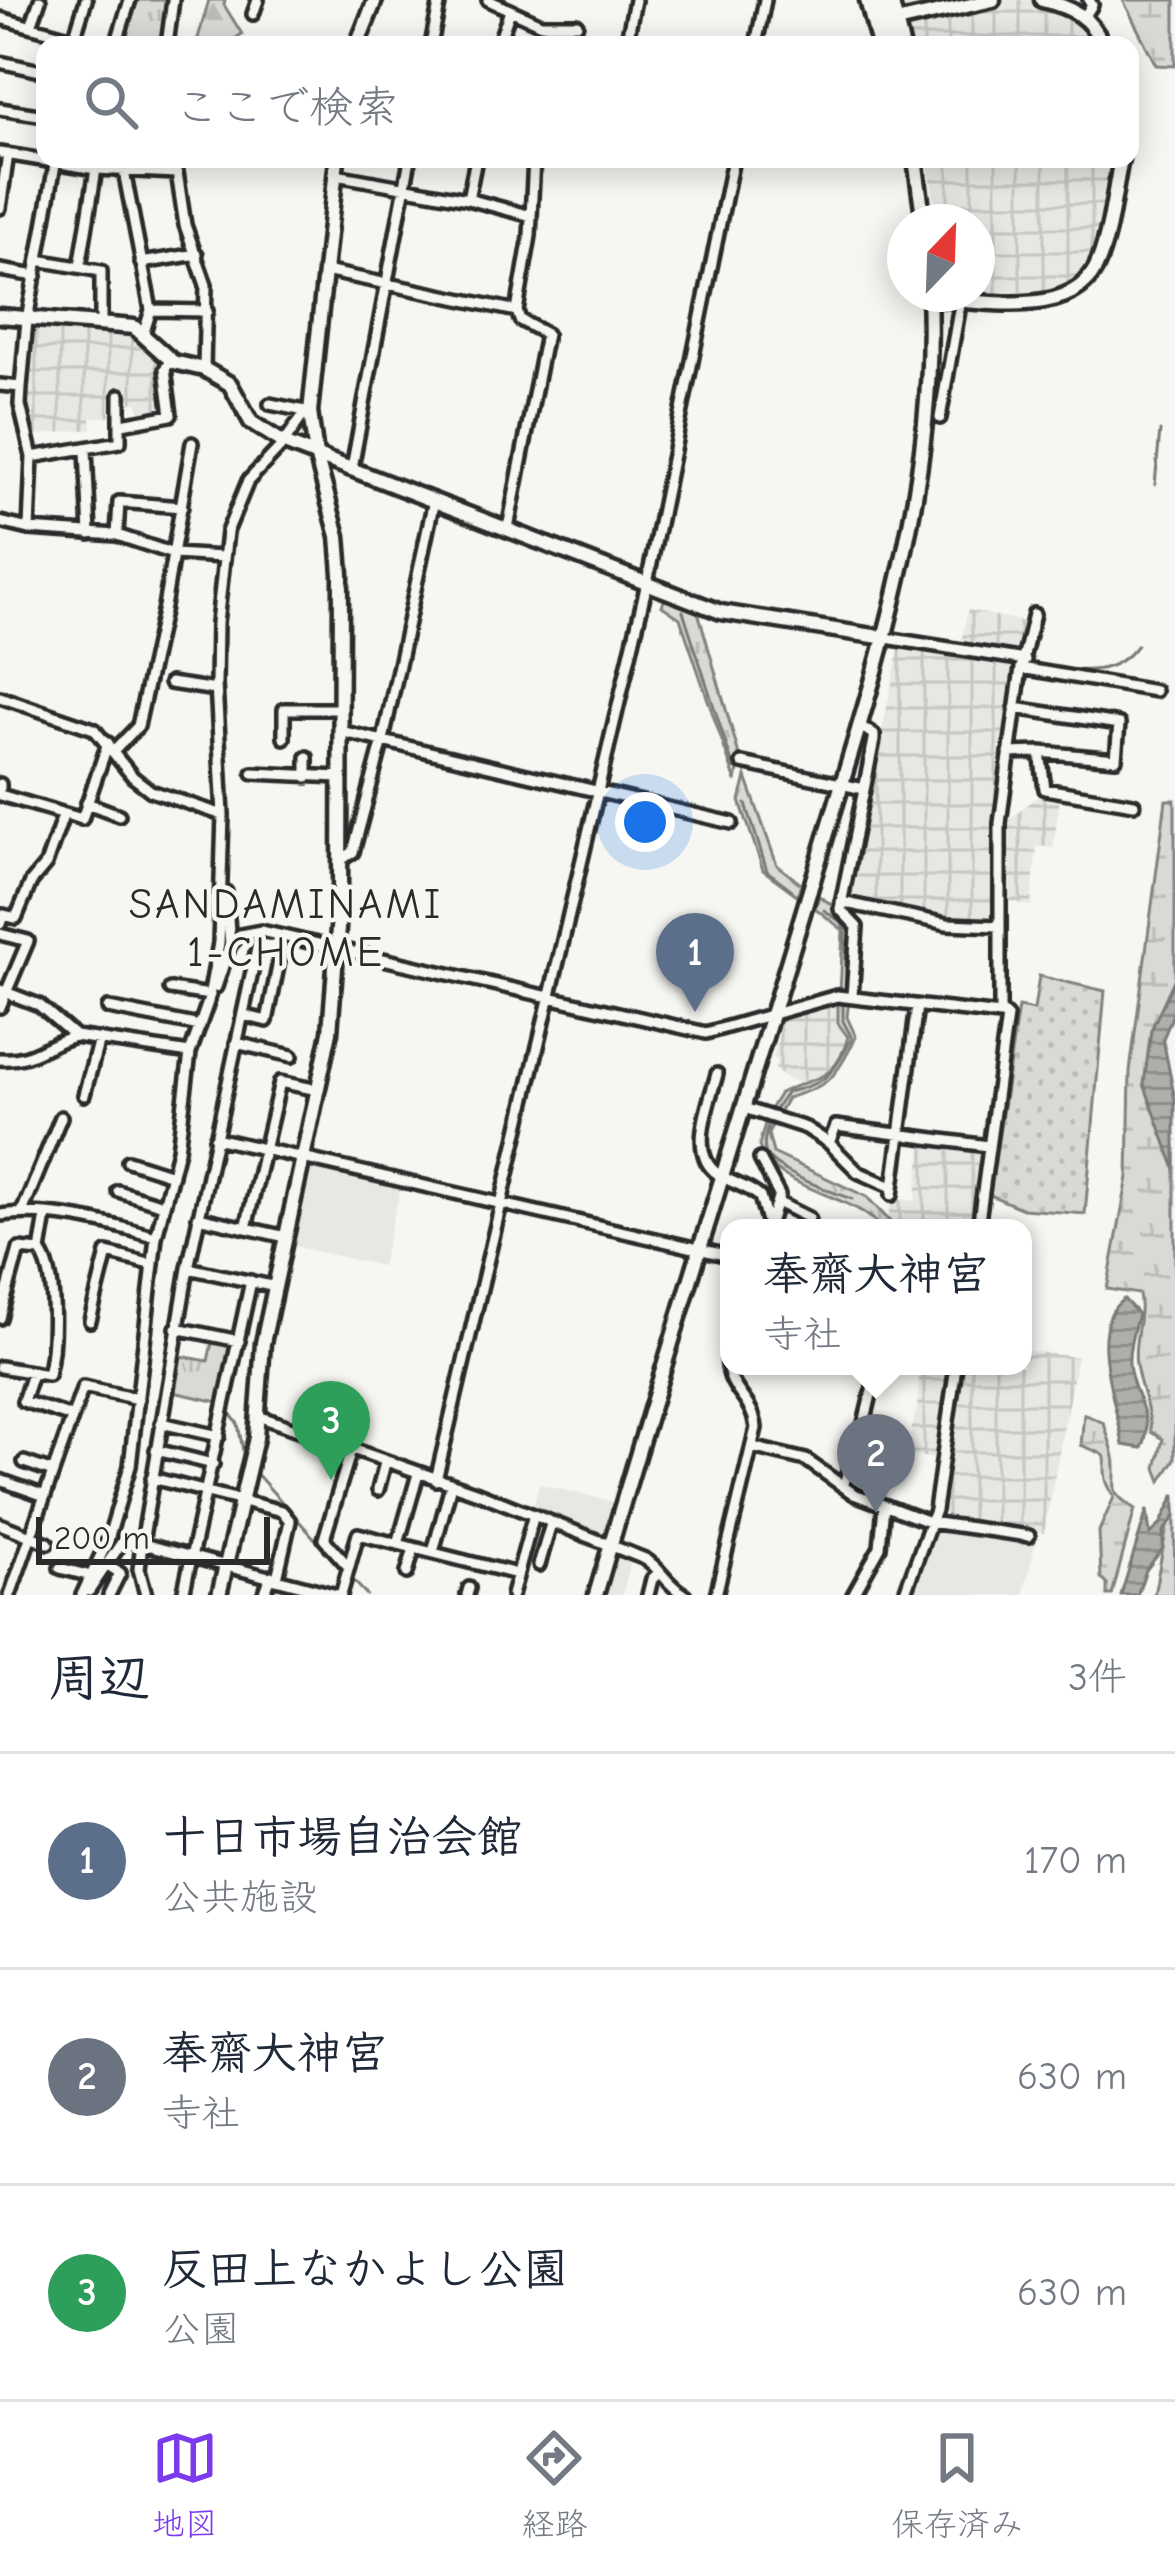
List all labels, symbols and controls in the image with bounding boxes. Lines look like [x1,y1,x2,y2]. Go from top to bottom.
search box [36,36,1139,168]
icon: search [78,69,144,135]
text: ここで検索 [174,81,399,133]
north arrow [887,204,995,312]
your location [615,792,675,852]
district label: SANDAMINAMI 1-CHOME [129,880,443,977]
pin: 1 [656,913,734,1012]
popup [720,1219,1032,1375]
text: 奉齋大神宮 [763,1248,989,1300]
text: 寺社 [763,1312,842,1357]
pin: 3 [292,1381,370,1480]
pin: 2 [837,1414,915,1513]
scale bar [36,1511,270,1564]
text: 200 m [54,1519,150,1557]
text: 周辺 [48,1649,150,1708]
text: 3件 [1068,1655,1127,1700]
text: 十日市場自治会館 [162,1811,522,1863]
text: 1 [79,1838,95,1883]
text: 170 m [1024,1838,1127,1883]
text: 公共施設 [162,1875,318,1920]
text: 奉齋大神宮 [162,2027,387,2079]
text: 2 [77,2054,97,2099]
text: 630 m [1017,2054,1127,2099]
text: 寺社 [162,2091,240,2136]
text: 反田上なかよし公園 [162,2243,568,2295]
text: 3 [77,2270,97,2315]
text: 630 m [1017,2270,1127,2315]
text: 公園 [162,2307,240,2352]
tab: 地図 [152,2425,218,2545]
tab: 経路 [521,2425,587,2545]
tab: 保存済み [891,2425,1023,2545]

